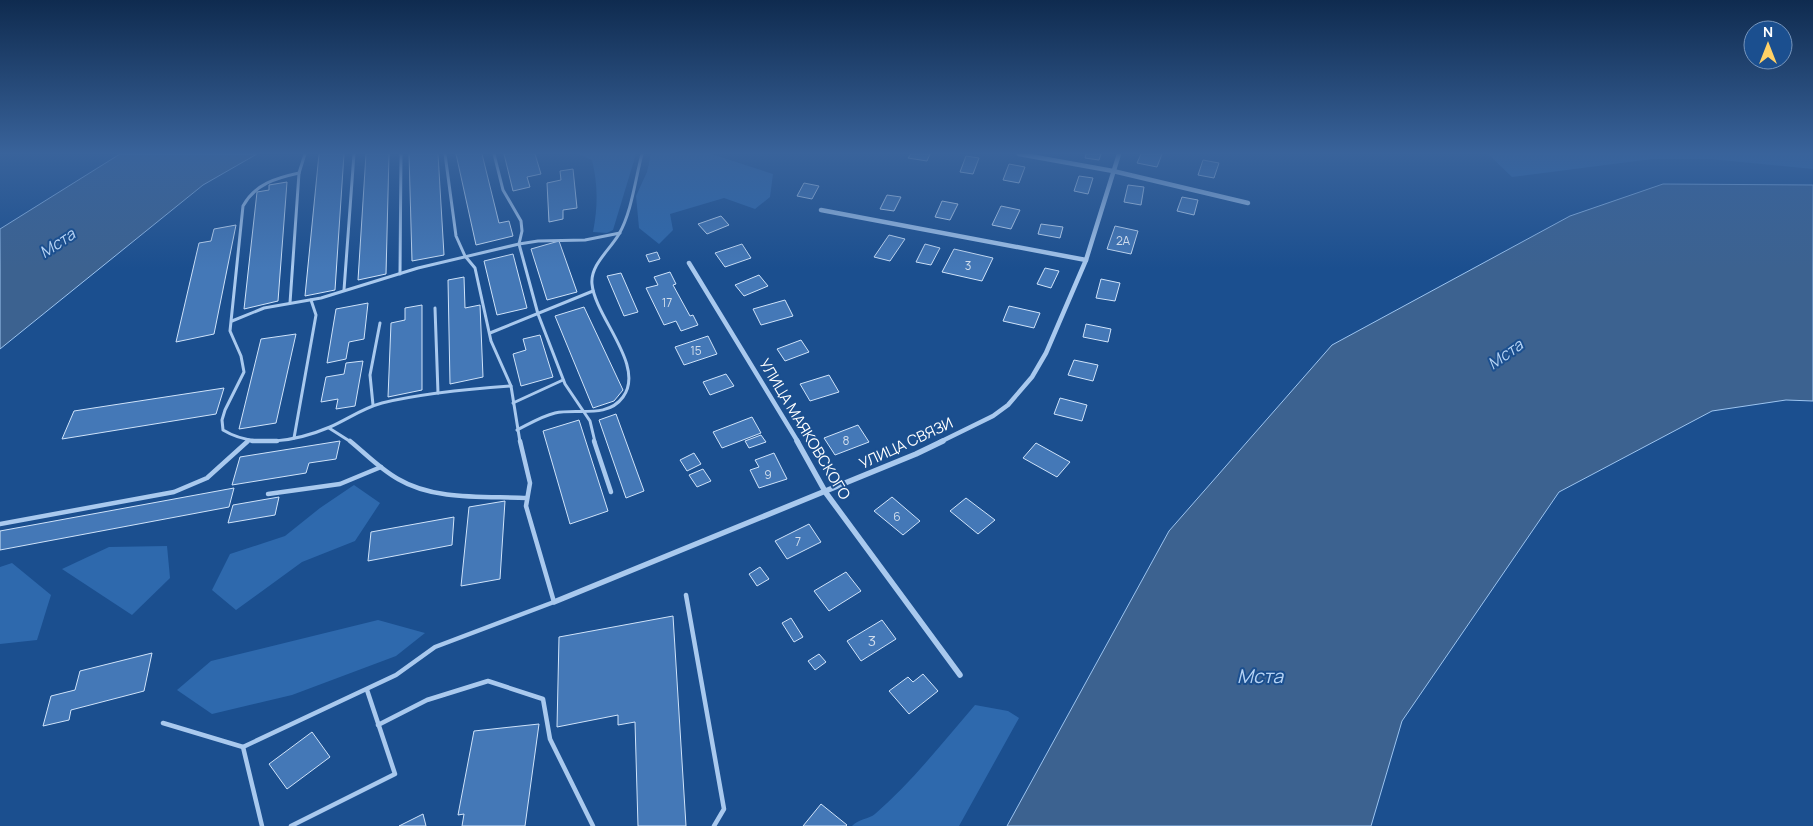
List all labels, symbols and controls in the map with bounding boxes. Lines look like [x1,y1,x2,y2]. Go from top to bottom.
north arrow [1743,20,1793,70]
text: N [1763,22,1773,41]
water label: Мста [35,222,80,263]
house number: 2А [1116,232,1130,249]
house number: 3 [965,257,971,274]
house number: 17 [662,294,672,311]
water label: Мста [1483,333,1528,374]
house number: 15 [690,342,702,359]
street label: УЛИЦА МАЯКОВСКОГО [755,355,856,504]
street label: УЛИЦА СВЯЗИ [856,412,956,474]
house number: 8 [843,432,850,449]
house number: 9 [764,466,772,483]
house number: 6 [893,508,901,525]
house number: 7 [795,533,801,550]
house number: 3 [868,630,876,651]
water label: Мста [1237,663,1284,689]

